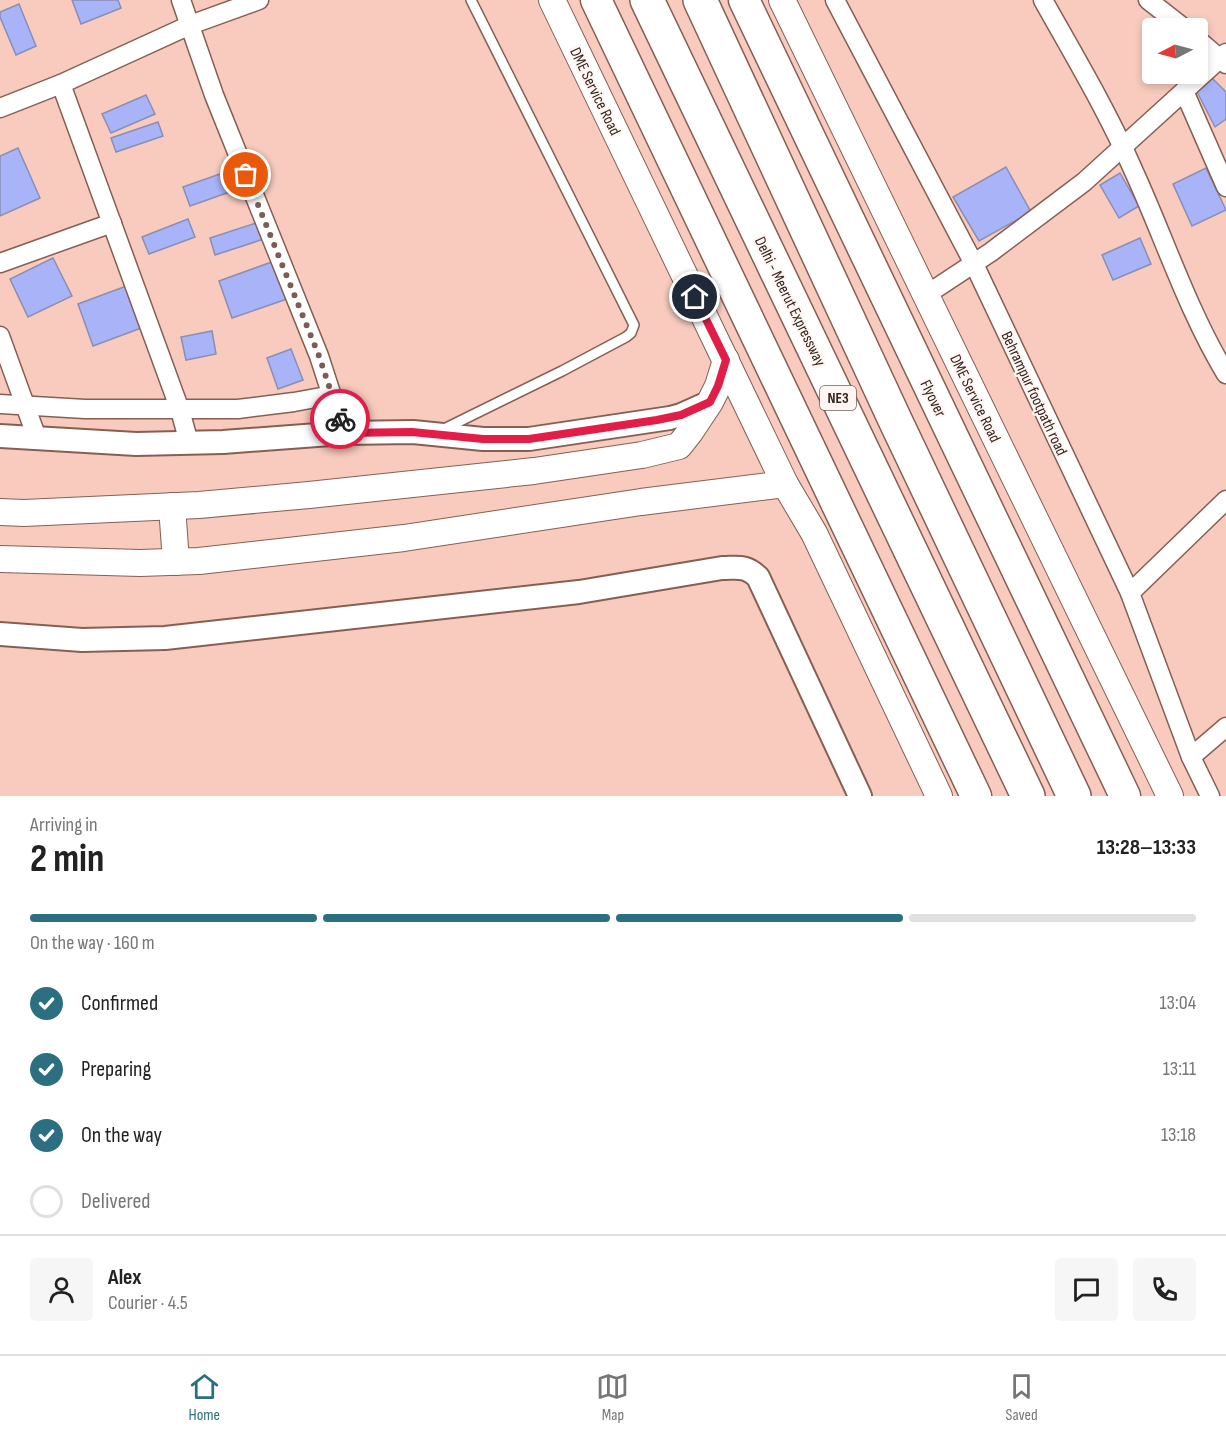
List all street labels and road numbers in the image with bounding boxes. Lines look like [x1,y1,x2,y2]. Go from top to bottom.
street label: DME Service Road [565,45,624,139]
street label: Delhi - Meerut Expressway [750,234,829,369]
street label: Behrampur footpath road [997,328,1071,459]
street label: DME Service Road [945,352,1004,446]
street label: Flyover [916,377,950,421]
road number: NE3 [820,386,856,410]

